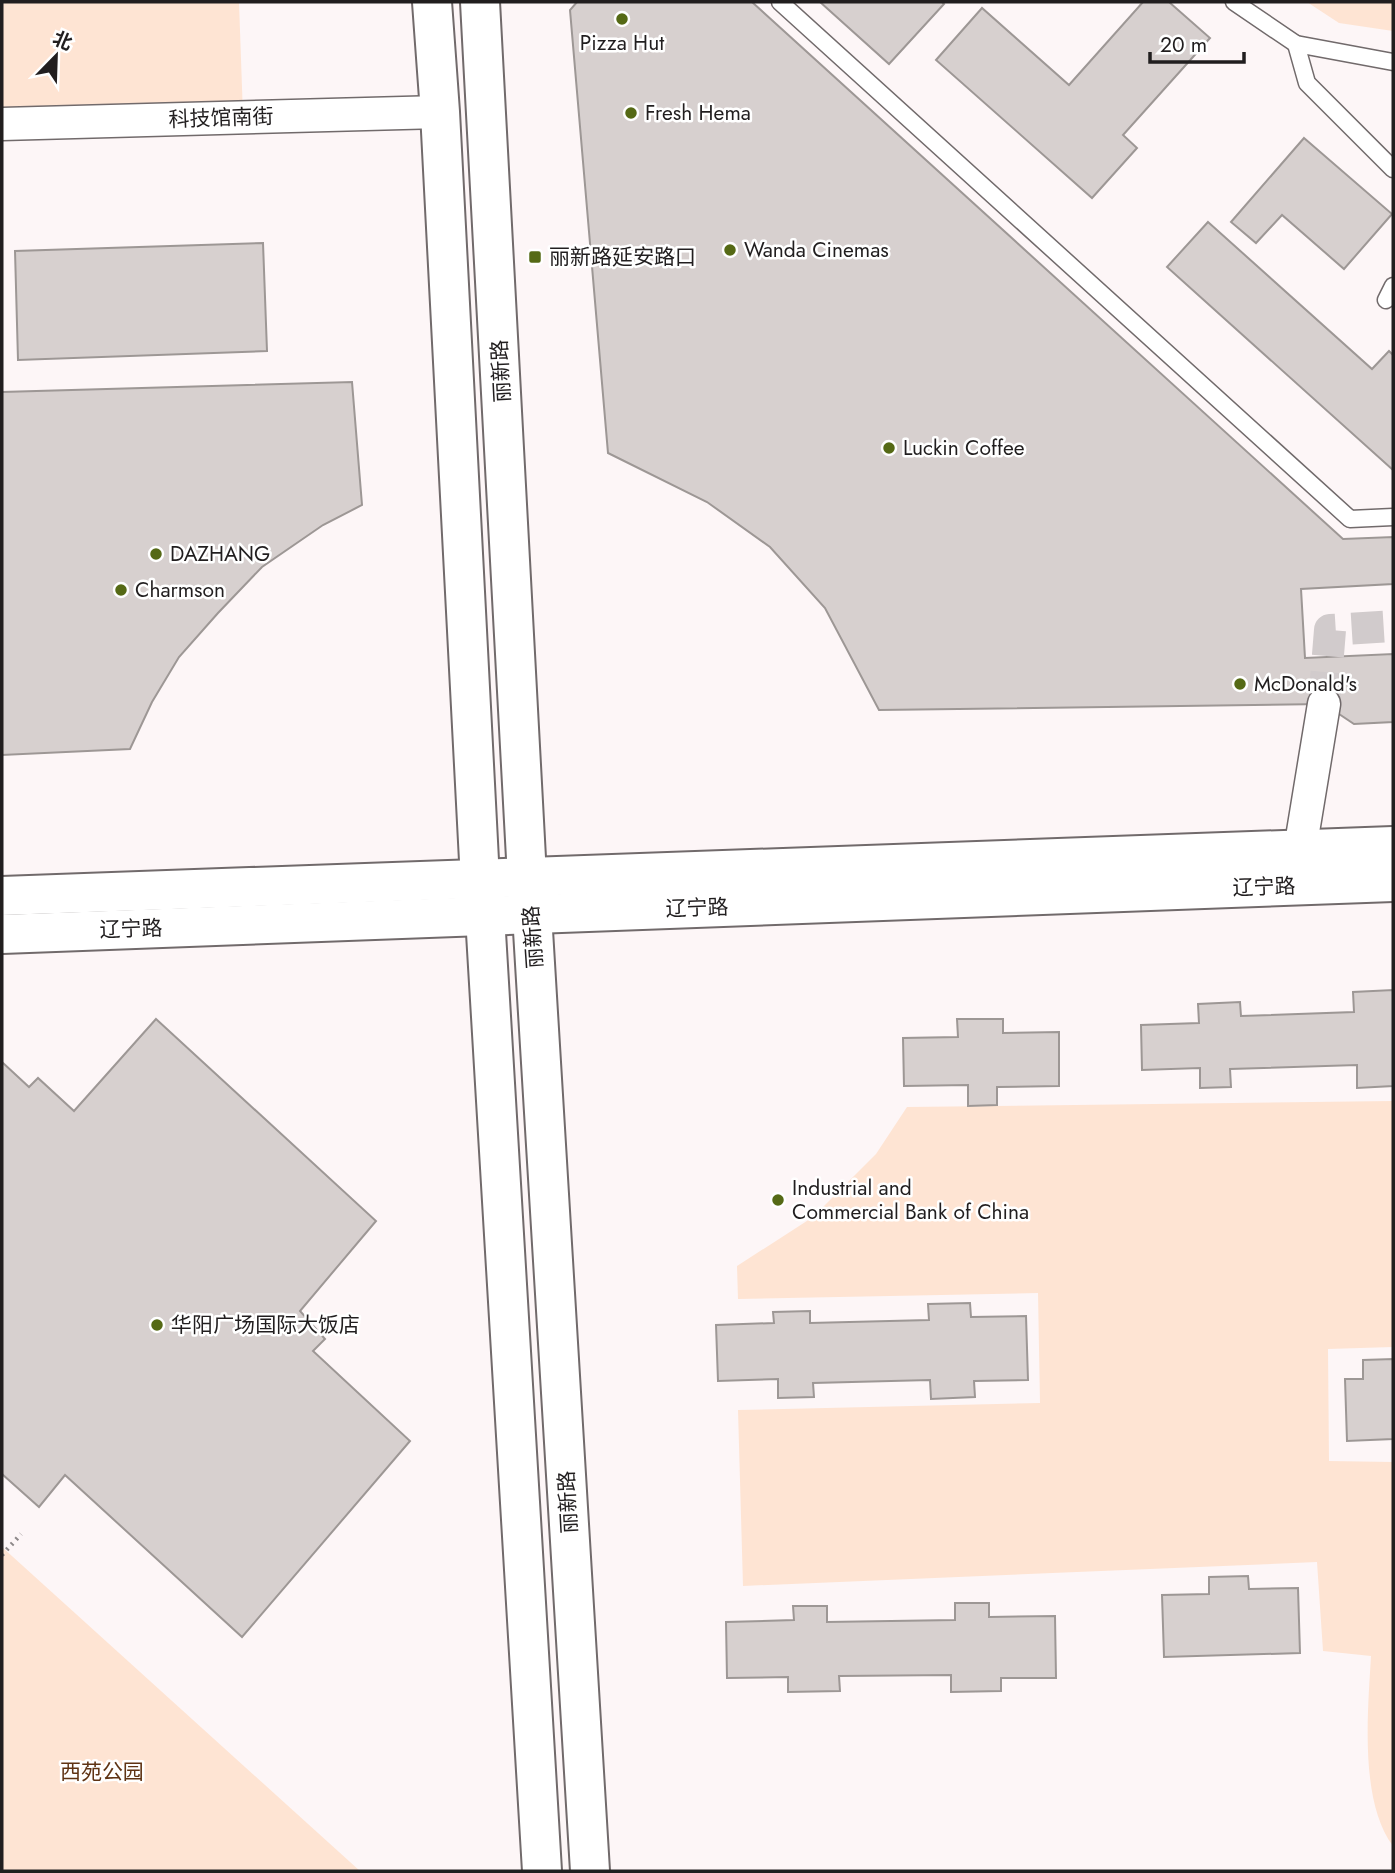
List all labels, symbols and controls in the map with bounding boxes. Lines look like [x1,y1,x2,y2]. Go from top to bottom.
marker: Pizza Hut [614,11,630,27]
north arrow [21,21,91,91]
scale bar [1150,21,1244,65]
text: 北 [48,25,76,57]
place label: Pizza Hut [580,28,664,58]
text: 20 m [1160,30,1207,60]
place label: Fresh Hema [645,98,751,128]
street label: 科技馆南街 [168,101,274,135]
marker: Fresh Hema [623,105,639,121]
place label: Wanda Cinemas [744,235,889,265]
place label: 丽新路延安路口 [549,242,696,272]
marker: Wanda Cinemas [722,242,738,258]
marker: 丽新路延安路口 [527,249,543,265]
street label: 丽新路 [484,339,518,403]
place label: Luckin Coffee [903,433,1025,463]
marker: Luckin Coffee [881,440,897,456]
place label: DAZHANG [170,539,270,569]
marker: DAZHANG [148,546,164,562]
place label: Charmson [135,575,225,605]
marker: Charmson [113,582,129,598]
place label: McDonald's [1254,669,1357,699]
marker: McDonald's [1232,676,1248,692]
street label: 辽宁路 [1232,871,1296,903]
street label: 辽宁路 [665,892,729,924]
street label: 丽新路 [516,905,550,969]
street label: 辽宁路 [99,913,163,945]
place label: Industrial and Commercial Bank of China [792,1173,1029,1227]
marker: Industrial and Commercial Bank of China [770,1192,786,1208]
place label: 华阳广场国际大饭店 [171,1310,360,1340]
marker: 华阳广场国际大饭店 [149,1317,165,1333]
street label: 丽新路 [551,1470,585,1534]
park label: 西苑公园 [60,1757,144,1787]

